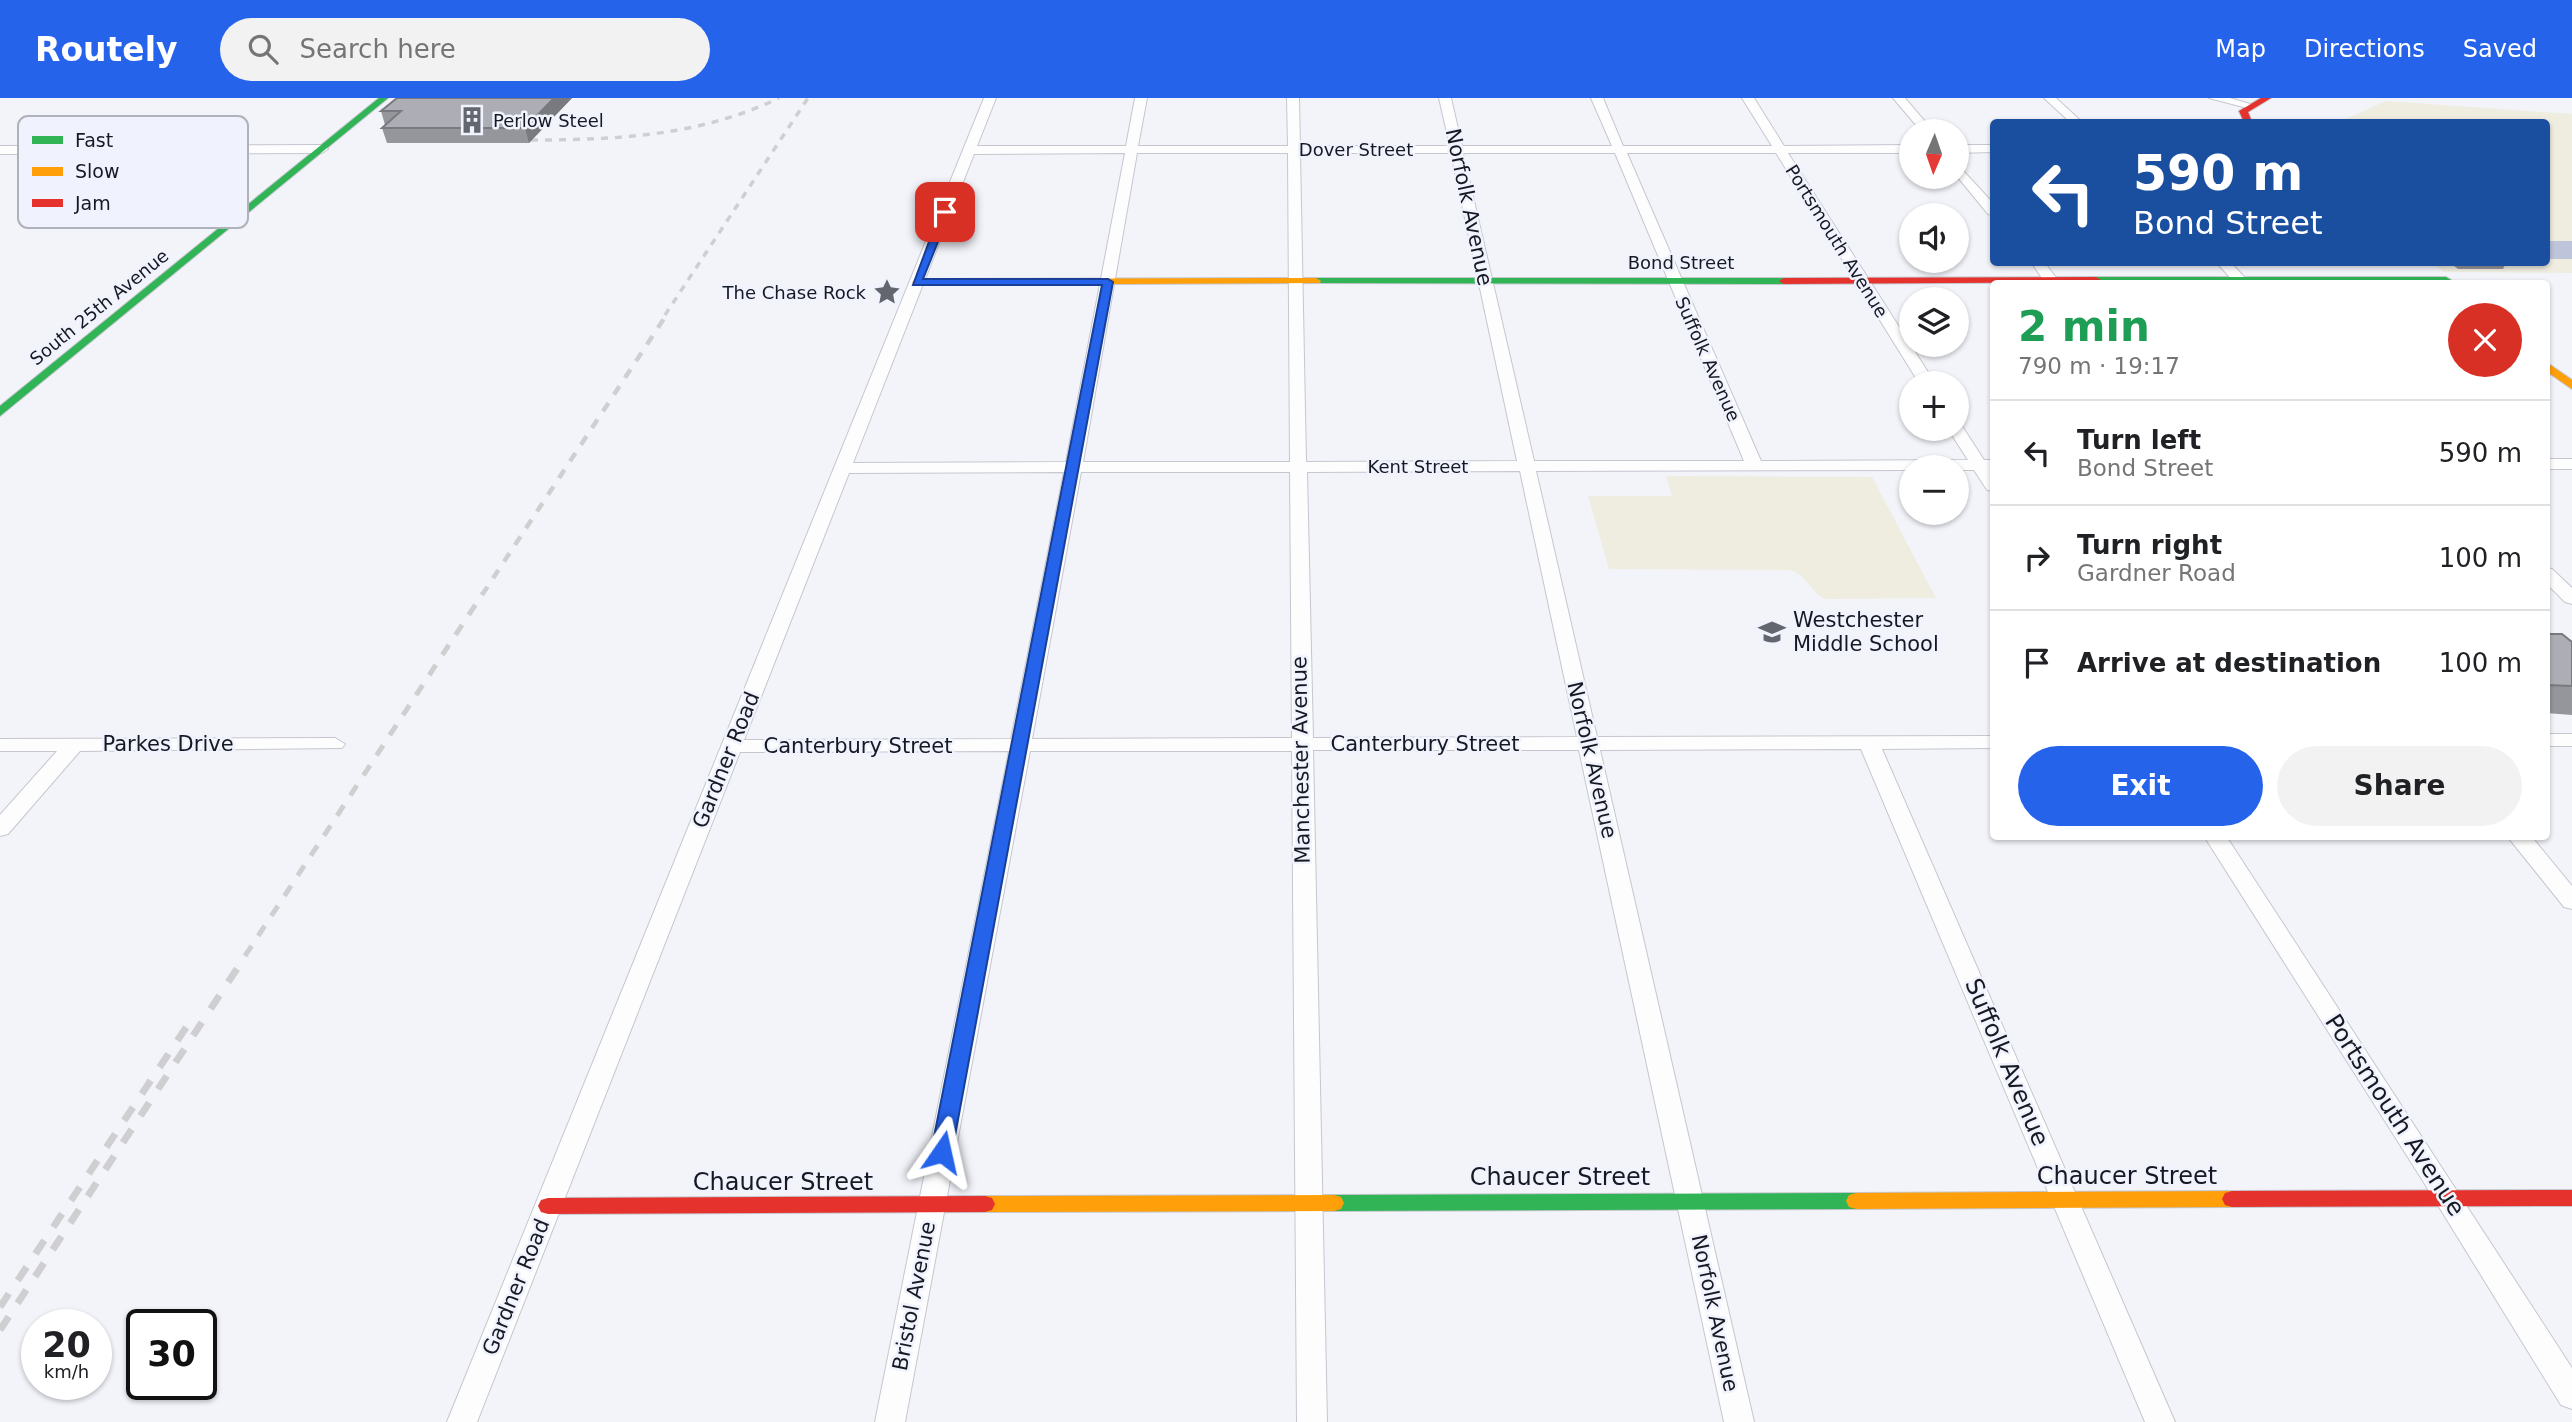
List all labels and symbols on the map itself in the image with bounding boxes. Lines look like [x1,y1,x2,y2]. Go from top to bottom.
building icon: Perlow Steel [457,105,487,135]
place label: Perlow Steel [493,110,604,131]
legend [18,116,248,228]
north arrow [1899,119,1969,189]
street label: Norfolk Avenue [1441,126,1497,288]
text: Fast [75,129,113,151]
street label: Dover Street [1299,139,1413,160]
text: Slow [75,160,120,182]
street label: Portsmouth Avenue [1781,161,1893,321]
pin [915,182,975,242]
text: Jam [74,192,111,214]
street label: South 25th Avenue [26,245,172,369]
street label: Bond Street [1628,252,1734,273]
place icon: The Chase Rock [872,277,902,307]
place label: The Chase Rock [722,282,867,303]
street label: Suffolk Avenue [1671,293,1745,425]
street label: Kent Street [1368,456,1468,477]
place label: Westchester Middle School [1793,608,1939,656]
school or university icon: Westchester Middle School [1757,617,1787,647]
street label: Manchester Avenue [1287,656,1315,864]
street label: Norfolk Avenue [1562,679,1622,841]
street label: Gardner Road [688,688,764,832]
street label: Parkes Drive [102,732,234,756]
street label: Canterbury Street [1331,732,1519,756]
street label: Canterbury Street [764,734,952,758]
street label: Suffolk Avenue [1959,974,2055,1150]
street label: Portsmouth Avenue [2319,1009,2471,1221]
position arrow [905,1115,979,1189]
street label: Chaucer Street [2037,1162,2217,1190]
street label: Chaucer Street [1470,1163,1650,1191]
street label: Chaucer Street [693,1168,873,1196]
street label: Gardner Road [478,1215,554,1359]
street label: Bristol Avenue [888,1219,940,1373]
street label: Norfolk Avenue [1687,1232,1743,1394]
speed limit sign: 30 [126,1309,217,1400]

